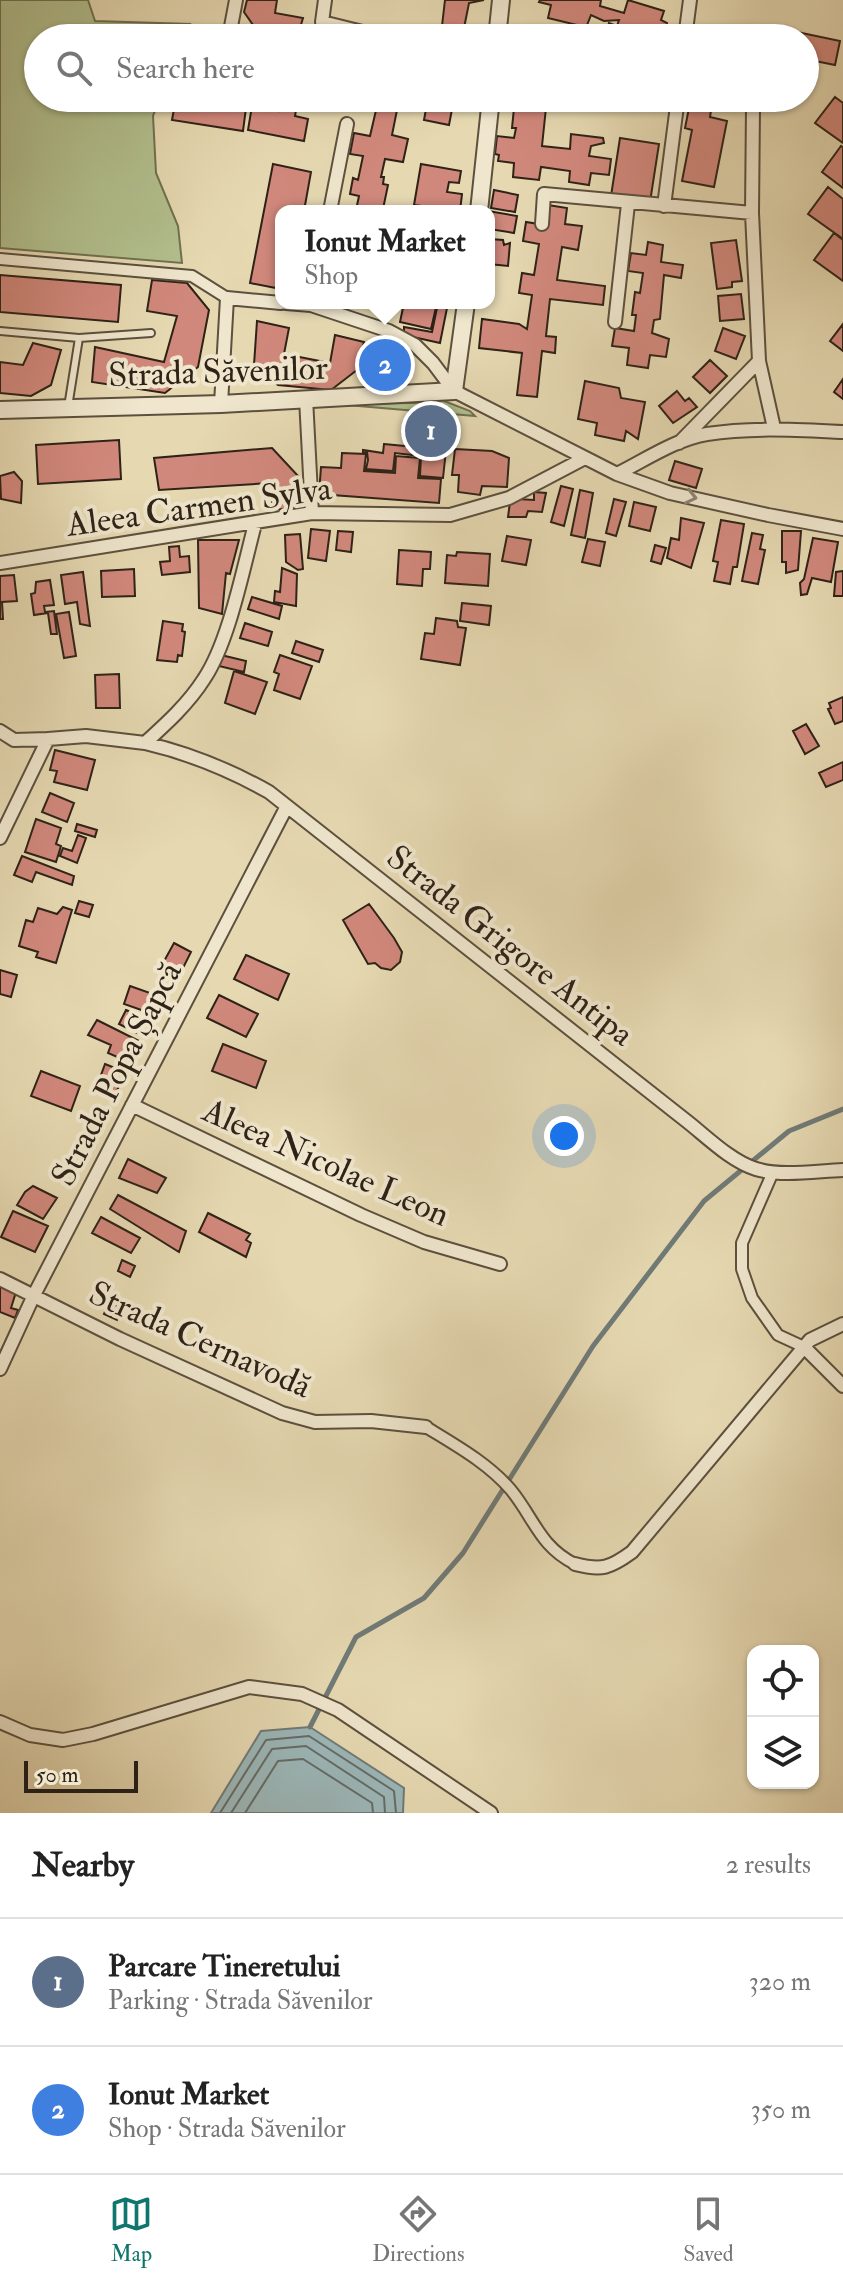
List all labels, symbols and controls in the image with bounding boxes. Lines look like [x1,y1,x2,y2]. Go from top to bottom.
search box [24,24,819,112]
icon: search [52,46,96,90]
text: Search here [116,50,255,87]
popup [275,205,495,309]
text: Ionut Market [304,223,466,260]
text: Shop [304,260,358,292]
pin: 2 [359,335,411,395]
street label: Strada Săvenilor [108,347,329,397]
pin: 1 [405,401,457,461]
street label: Aleea Carmen Sylva [63,467,335,547]
one-way arrow [684,488,697,505]
street label: Strada Grigore Antipa [378,836,643,1056]
street label: Strada Popa Șapcă [42,954,192,1193]
street label: Aleea Nicolae Leon [195,1089,456,1237]
your location [544,1116,584,1156]
street label: Strada Cernavodă [82,1272,319,1409]
map controls [747,1645,819,1789]
button: locate [747,1645,819,1717]
button: layers [747,1717,819,1789]
scale bar [24,1757,138,1793]
text: 50 m [36,1761,78,1789]
text: Nearby [32,1844,134,1887]
text: 2 results [726,1849,811,1881]
text: Parcare Tineretului [108,1948,340,1985]
text: 1 [53,1966,63,1998]
text: 320 m [749,1966,811,1998]
text: Parking · Strada Săvenilor [108,1985,372,2017]
text: Ionut Market [108,2076,269,2113]
text: 2 [51,2094,65,2126]
text: 350 m [751,2094,811,2126]
text: Shop · Strada Săvenilor [108,2113,346,2145]
tab: Map [109,2192,153,2268]
tab: Directions [372,2192,465,2268]
tab: Saved [683,2192,734,2268]

